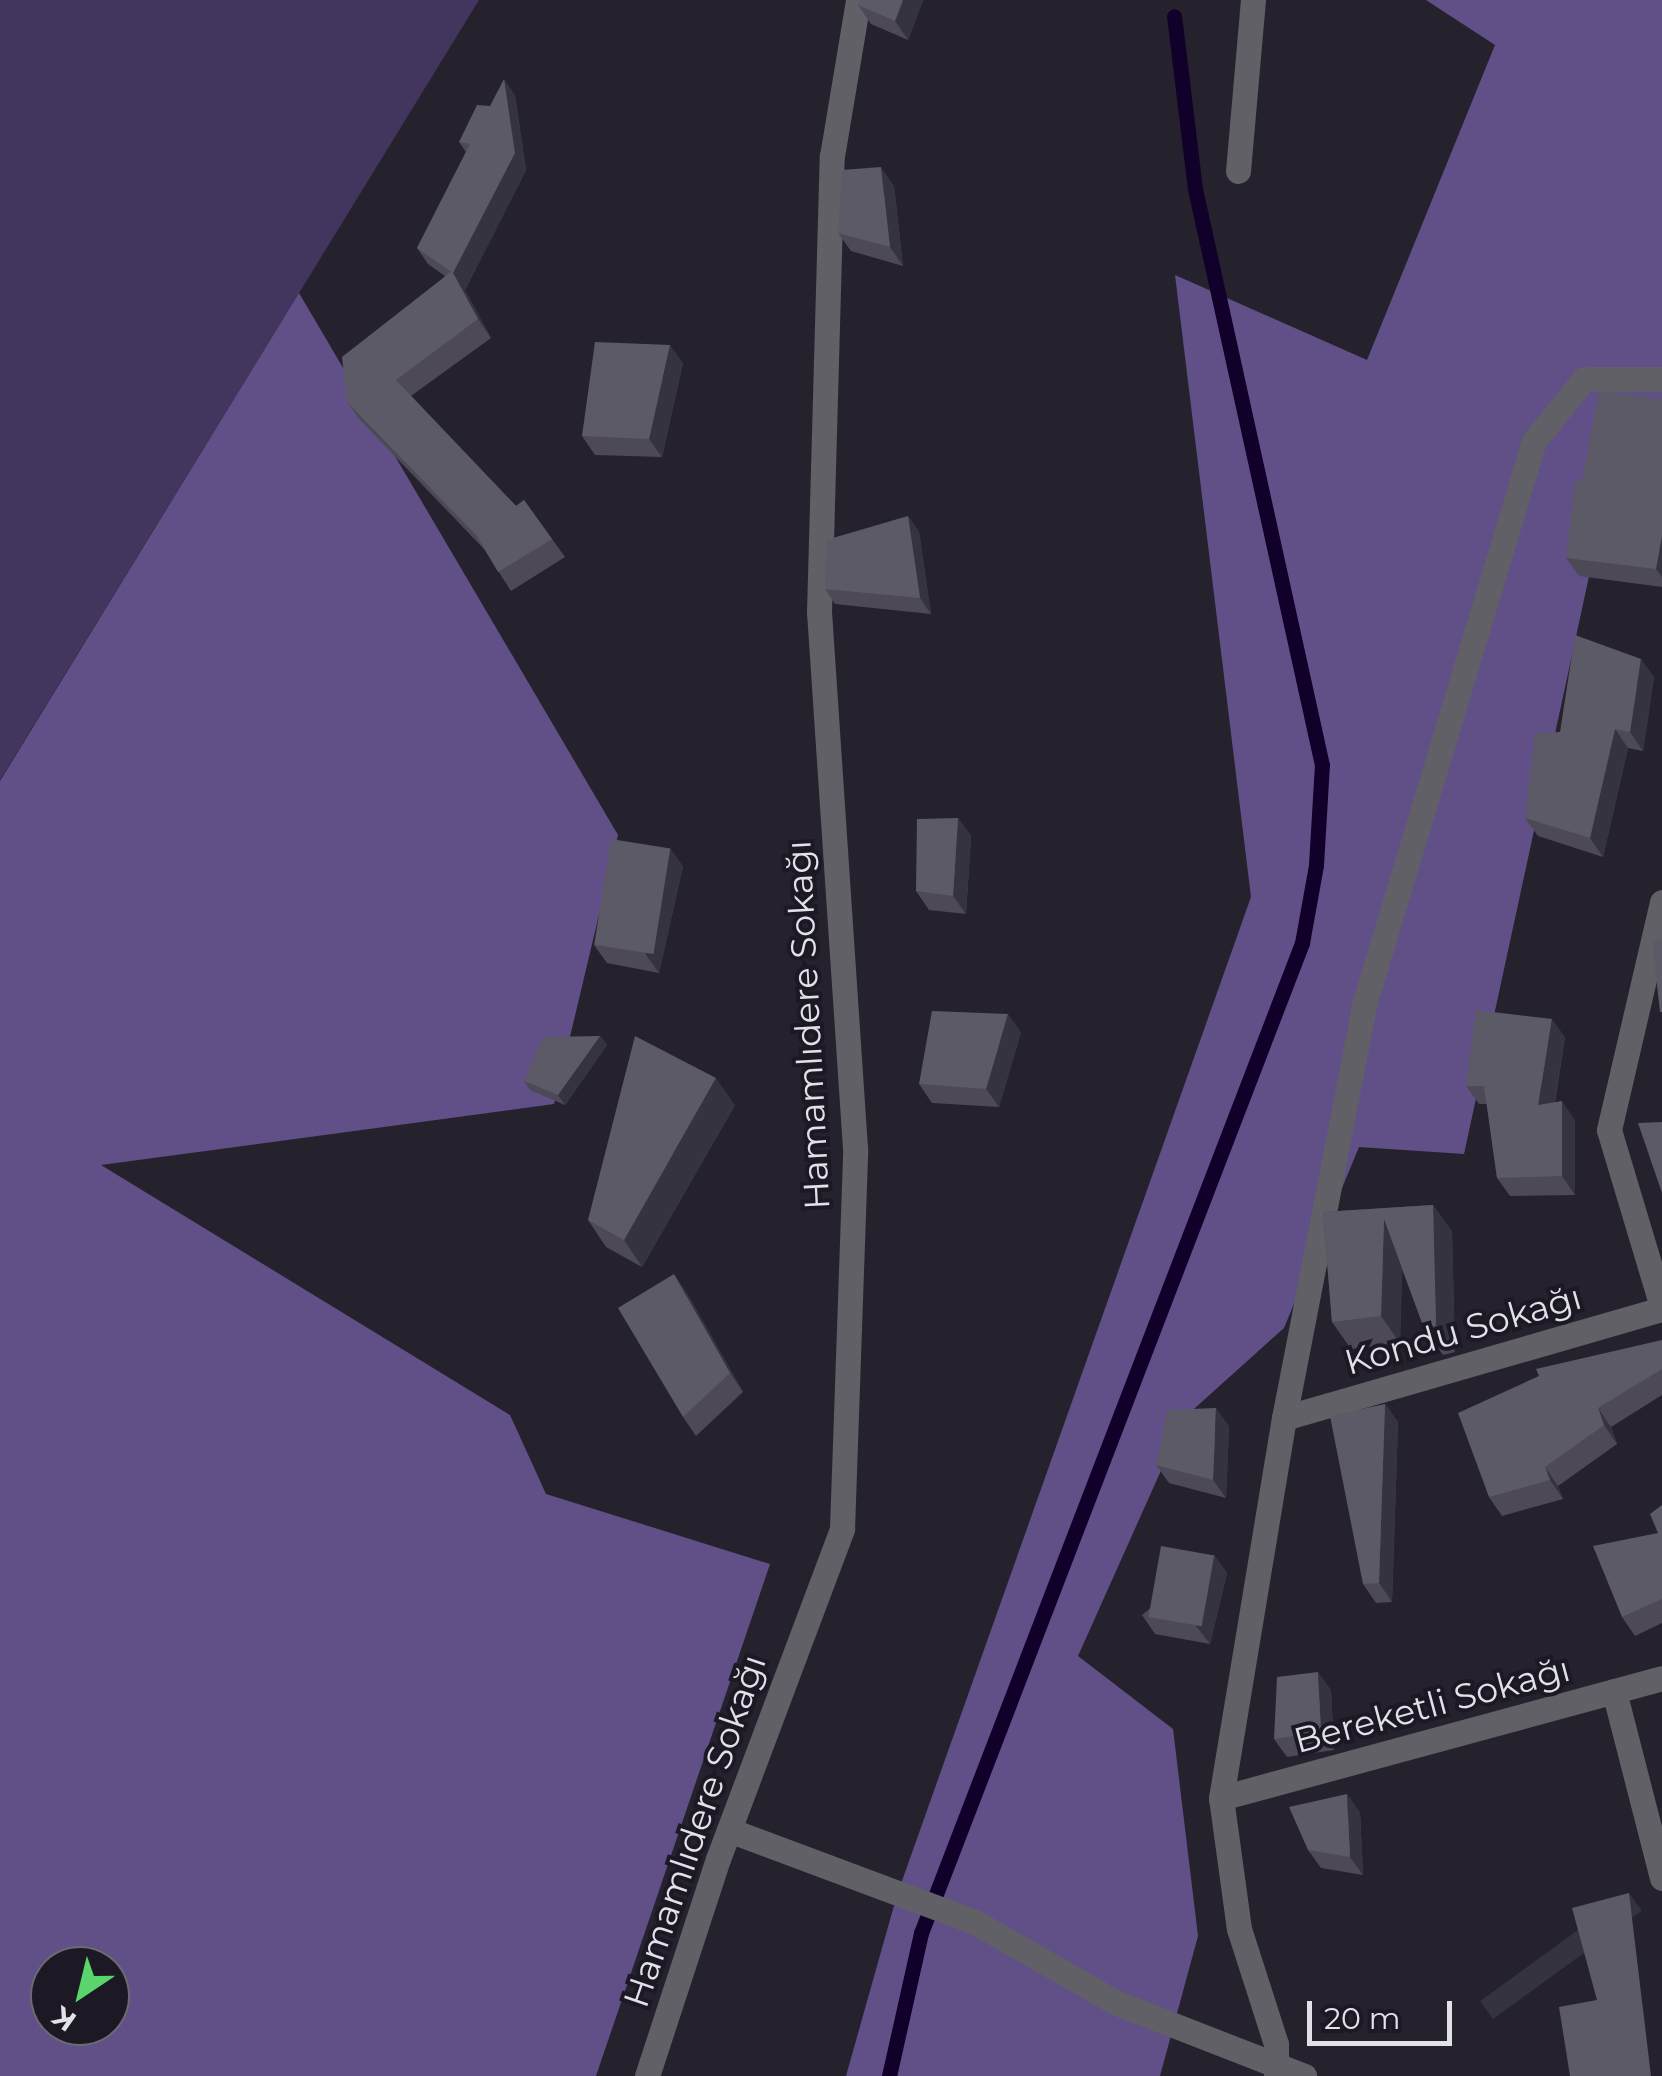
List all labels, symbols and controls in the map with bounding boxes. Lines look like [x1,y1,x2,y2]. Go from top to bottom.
street label: Hamamlıdere Sokağı [777,839,839,1211]
street label: Kondu Sokağı [1340,1276,1586,1384]
street label: Bereketli Sokağı [1289,1648,1575,1762]
street label: Hamamlıdere Sokağı [615,1649,775,2013]
north arrow [30,1946,130,2046]
scale bar [1312,1981,1457,2043]
text: K [46,1999,82,2039]
text: 20 m [1324,2000,1401,2037]

